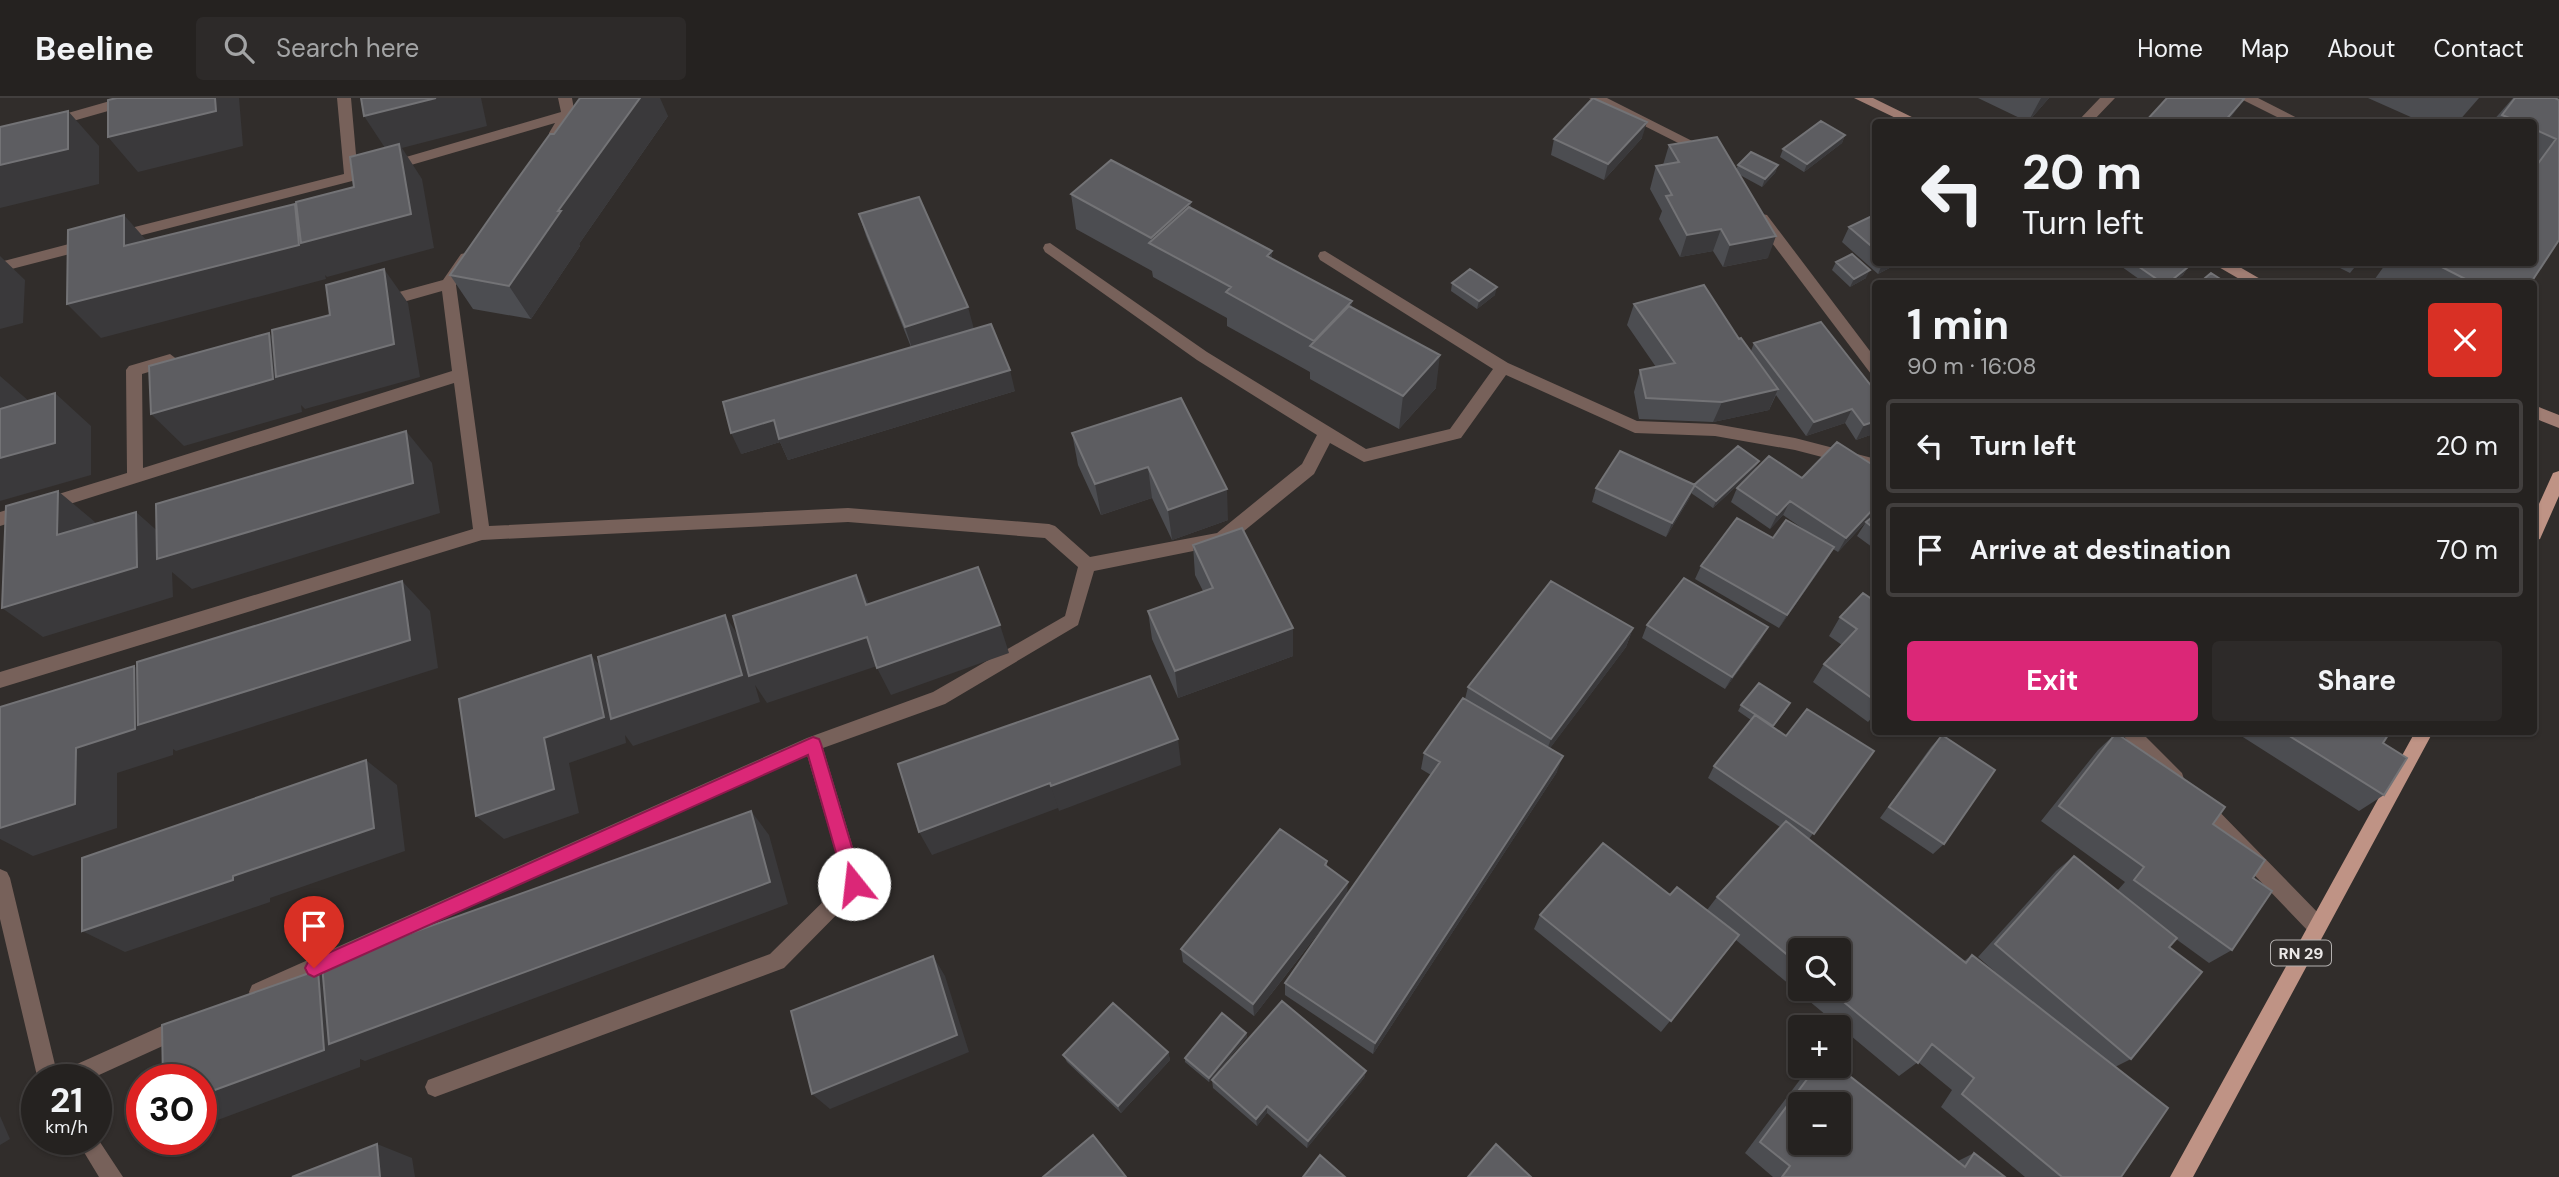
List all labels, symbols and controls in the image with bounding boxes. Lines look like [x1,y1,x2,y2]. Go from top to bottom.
search box [196,17,686,80]
text: Beeline [35,27,154,70]
icon: search [220,29,258,67]
text: Search here [276,31,419,65]
text: Home [2137,33,2203,64]
text: Map [2241,33,2289,64]
text: About [2327,33,2396,64]
text: Contact [2434,33,2524,64]
text: 20 m [2022,140,2142,204]
icon: left [1907,147,1998,238]
text: Turn left [2022,202,2144,244]
text: 1 min [1907,297,2009,352]
button: close [2428,303,2502,377]
text: 90 m · 16:08 [1907,351,2037,381]
icon: left [1911,427,1949,465]
text: Turn left [1970,429,2077,463]
text: 20 m [2435,429,2498,463]
icon: arrive [1911,531,1949,569]
text: Arrive at destination [1970,533,2231,567]
text: 70 m [2437,533,2498,567]
button: Exit [1907,641,2198,721]
button: Share [2212,641,2502,721]
position arrow [817,847,891,921]
pin [284,896,344,968]
icon: arrive [295,907,333,945]
map controls [1788,938,1851,1155]
button: search [1788,938,1851,1001]
road number: RN 29 [2271,940,2331,966]
button: + [1788,1015,1851,1078]
speed limit sign: 30 [126,1064,217,1155]
text: 21 [50,1077,83,1123]
button: − [1788,1092,1851,1155]
text: km/h [45,1115,88,1139]

